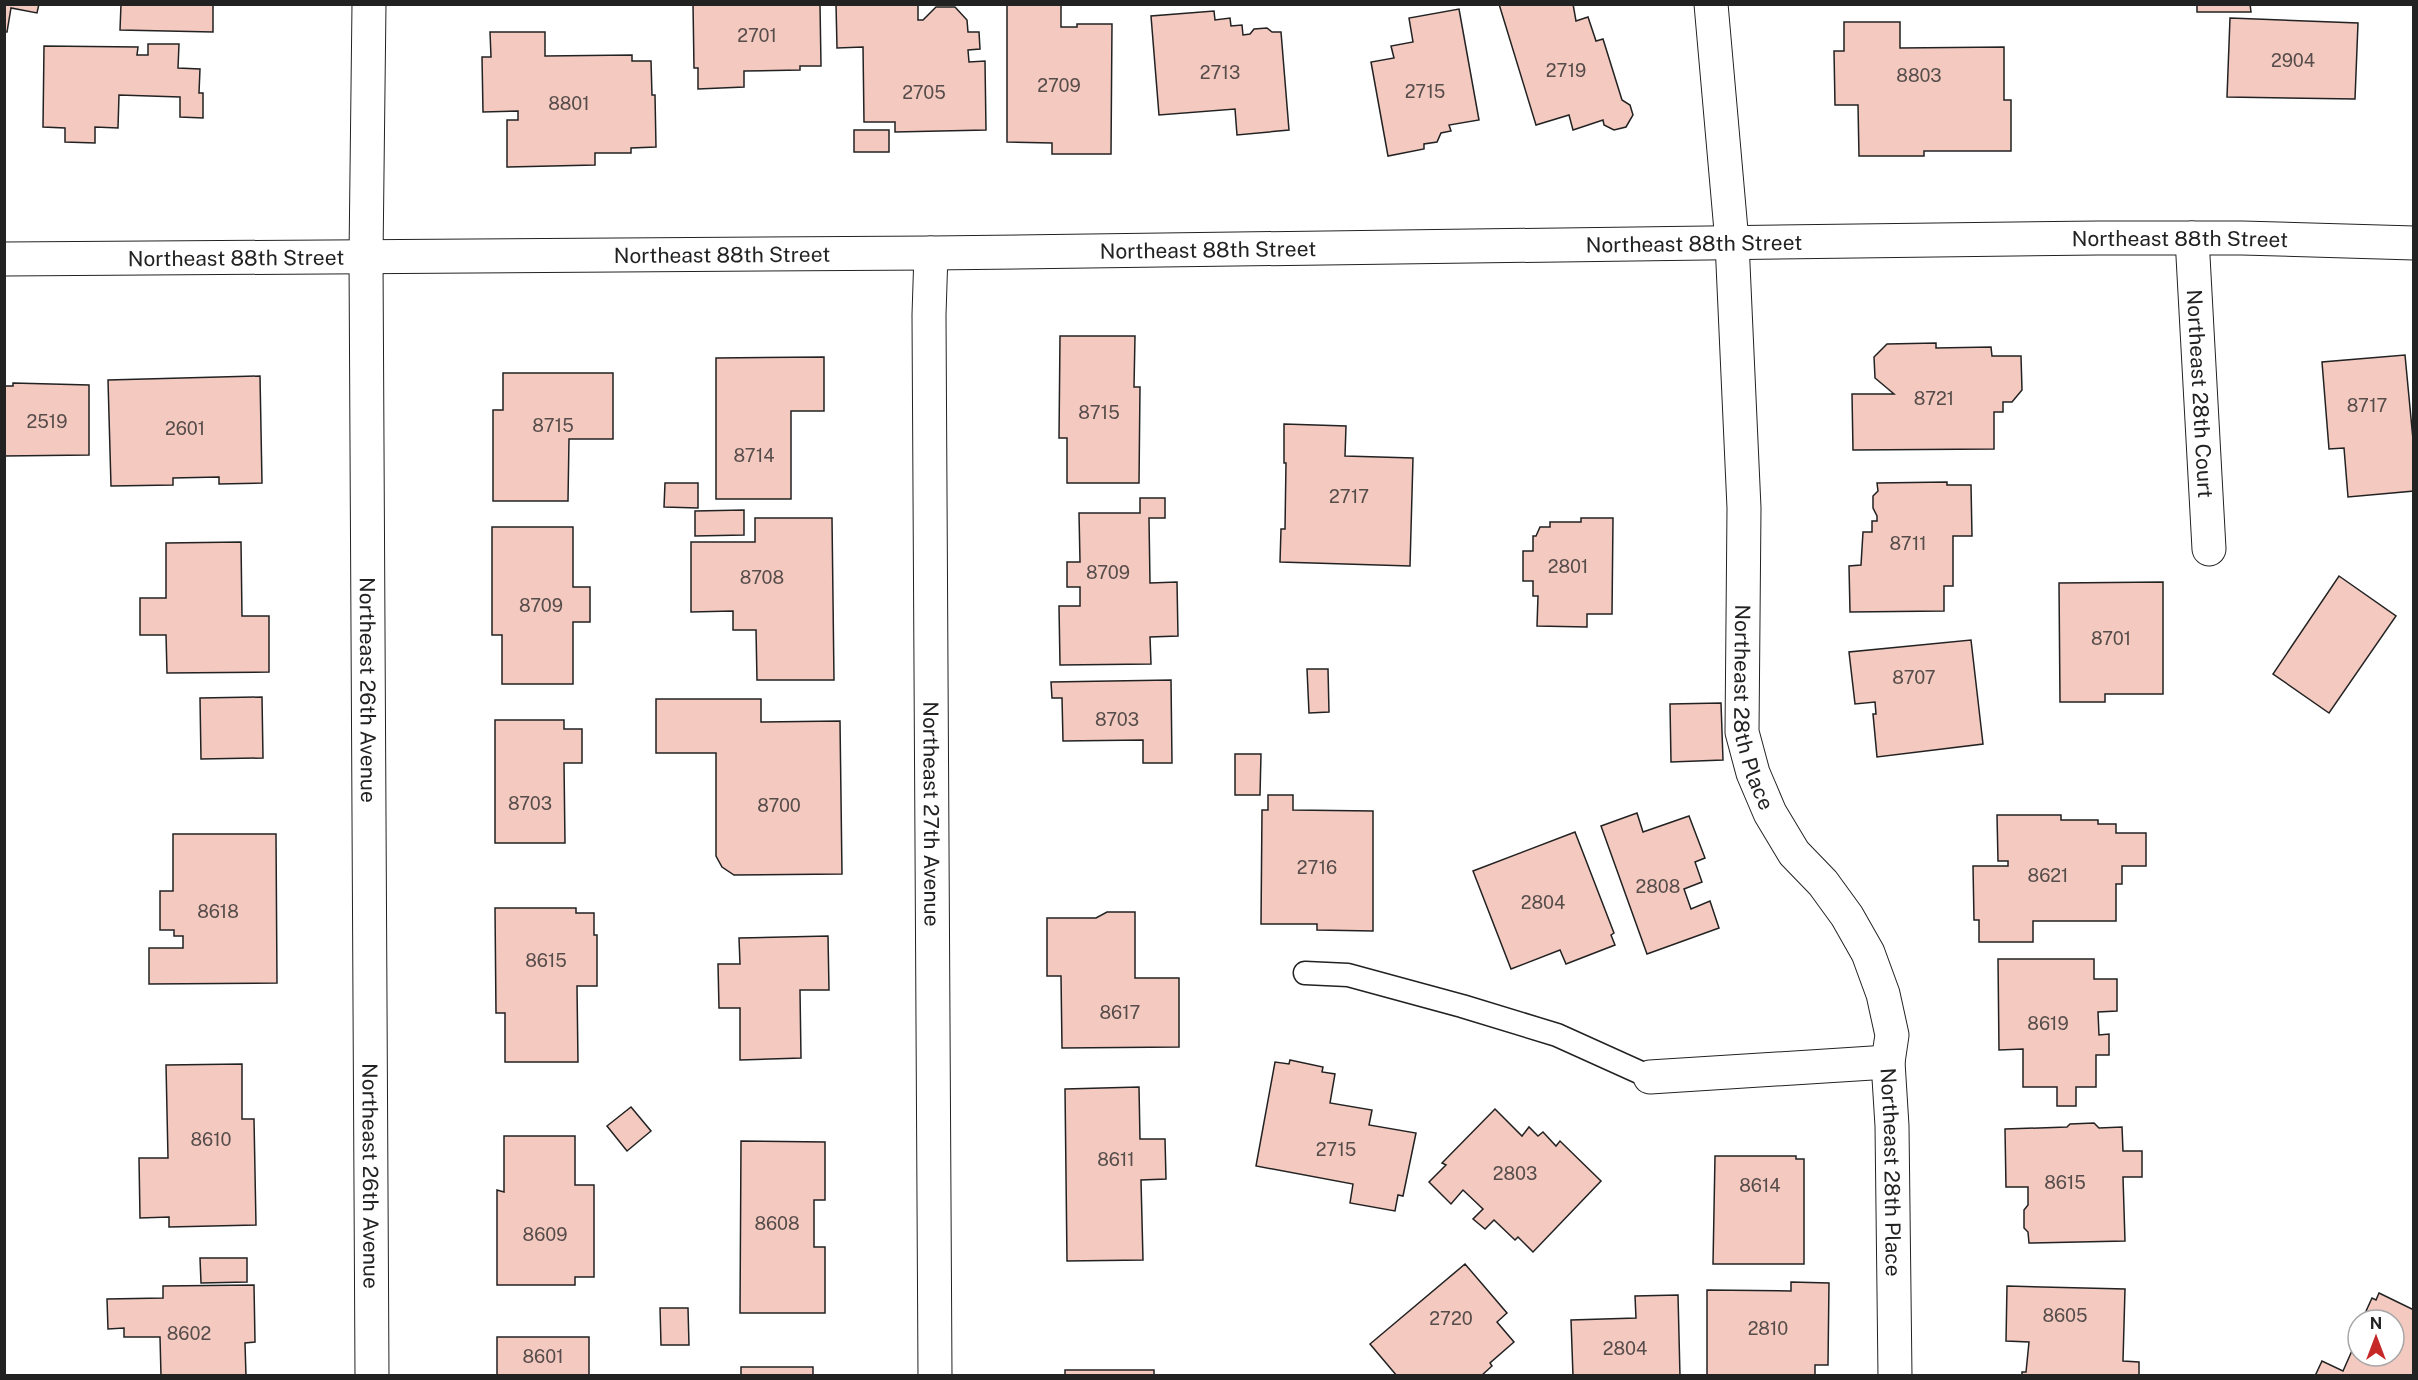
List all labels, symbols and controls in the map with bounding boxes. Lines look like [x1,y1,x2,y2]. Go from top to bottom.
house number: 2701 [737,25,777,46]
house number: 2904 [2271,50,2315,71]
house number: 2719 [1546,60,1586,81]
house number: 2713 [1200,62,1240,83]
house number: 8803 [1896,65,1942,86]
house number: 2709 [1037,75,1081,96]
house number: 2715 [1405,81,1445,102]
house number: 2705 [902,82,946,103]
house number: 8801 [548,93,590,114]
street label: Northeast 88th Street [2071,225,2289,252]
street label: Northeast 88th Street [1585,229,1802,257]
street label: Northeast 88th Street [1100,236,1316,263]
street label: Northeast 88th Street [614,241,830,268]
street label: Northeast 88th Street [128,244,344,271]
street label: Northeast 28th Court [2182,289,2219,499]
house number: 8721 [1914,388,1954,409]
house number: 8717 [2347,395,2387,416]
house number: 8715 [1078,402,1120,423]
house number: 2519 [27,411,67,432]
house number: 8715 [532,415,574,436]
house number: 2601 [165,418,205,439]
house number: 8714 [733,445,775,466]
house number: 2717 [1329,486,1369,507]
house number: 8711 [1889,533,1927,554]
house number: 2801 [1548,556,1588,577]
house number: 8709 [1086,562,1130,583]
house number: 8708 [740,567,784,588]
street label: Northeast 26th Avenue [355,577,381,803]
house number: 8709 [519,595,563,616]
street label: Northeast 28th Place [1729,604,1780,814]
house number: 8701 [2091,628,2131,649]
house number: 8707 [1892,667,1936,688]
street label: Northeast 27th Avenue [919,701,945,927]
house number: 8703 [1095,709,1139,730]
house number: 8703 [508,793,552,814]
house number: 8700 [757,795,801,816]
house number: 2716 [1297,857,1337,878]
house number: 8621 [2028,865,2068,886]
house number: 2808 [1636,876,1680,897]
house number: 2804 [1521,892,1565,913]
house number: 8618 [197,901,239,922]
house number: 8615 [525,950,567,971]
house number: 8617 [1100,1002,1140,1023]
house number: 8619 [2027,1013,2069,1034]
street label: Northeast 26th Avenue [358,1063,384,1289]
street label: Northeast 28th Place [1876,1067,1906,1277]
house number: 8610 [190,1129,232,1150]
house number: 2715 [1316,1139,1356,1160]
house number: 8611 [1097,1149,1135,1170]
house number: 2803 [1493,1163,1537,1184]
house number: 8615 [2044,1172,2086,1193]
house number: 8614 [1739,1175,1781,1196]
house number: 8608 [754,1213,800,1234]
house number: 8609 [523,1224,567,1245]
house number: 8605 [2042,1305,2088,1326]
house number: 2720 [1429,1308,1473,1329]
north arrow [2346,1308,2406,1368]
text: N [2370,1314,2382,1333]
house number: 2810 [1748,1318,1788,1339]
house number: 8602 [167,1323,211,1344]
house number: 2804 [1603,1338,1647,1359]
house number: 8601 [523,1346,563,1367]

